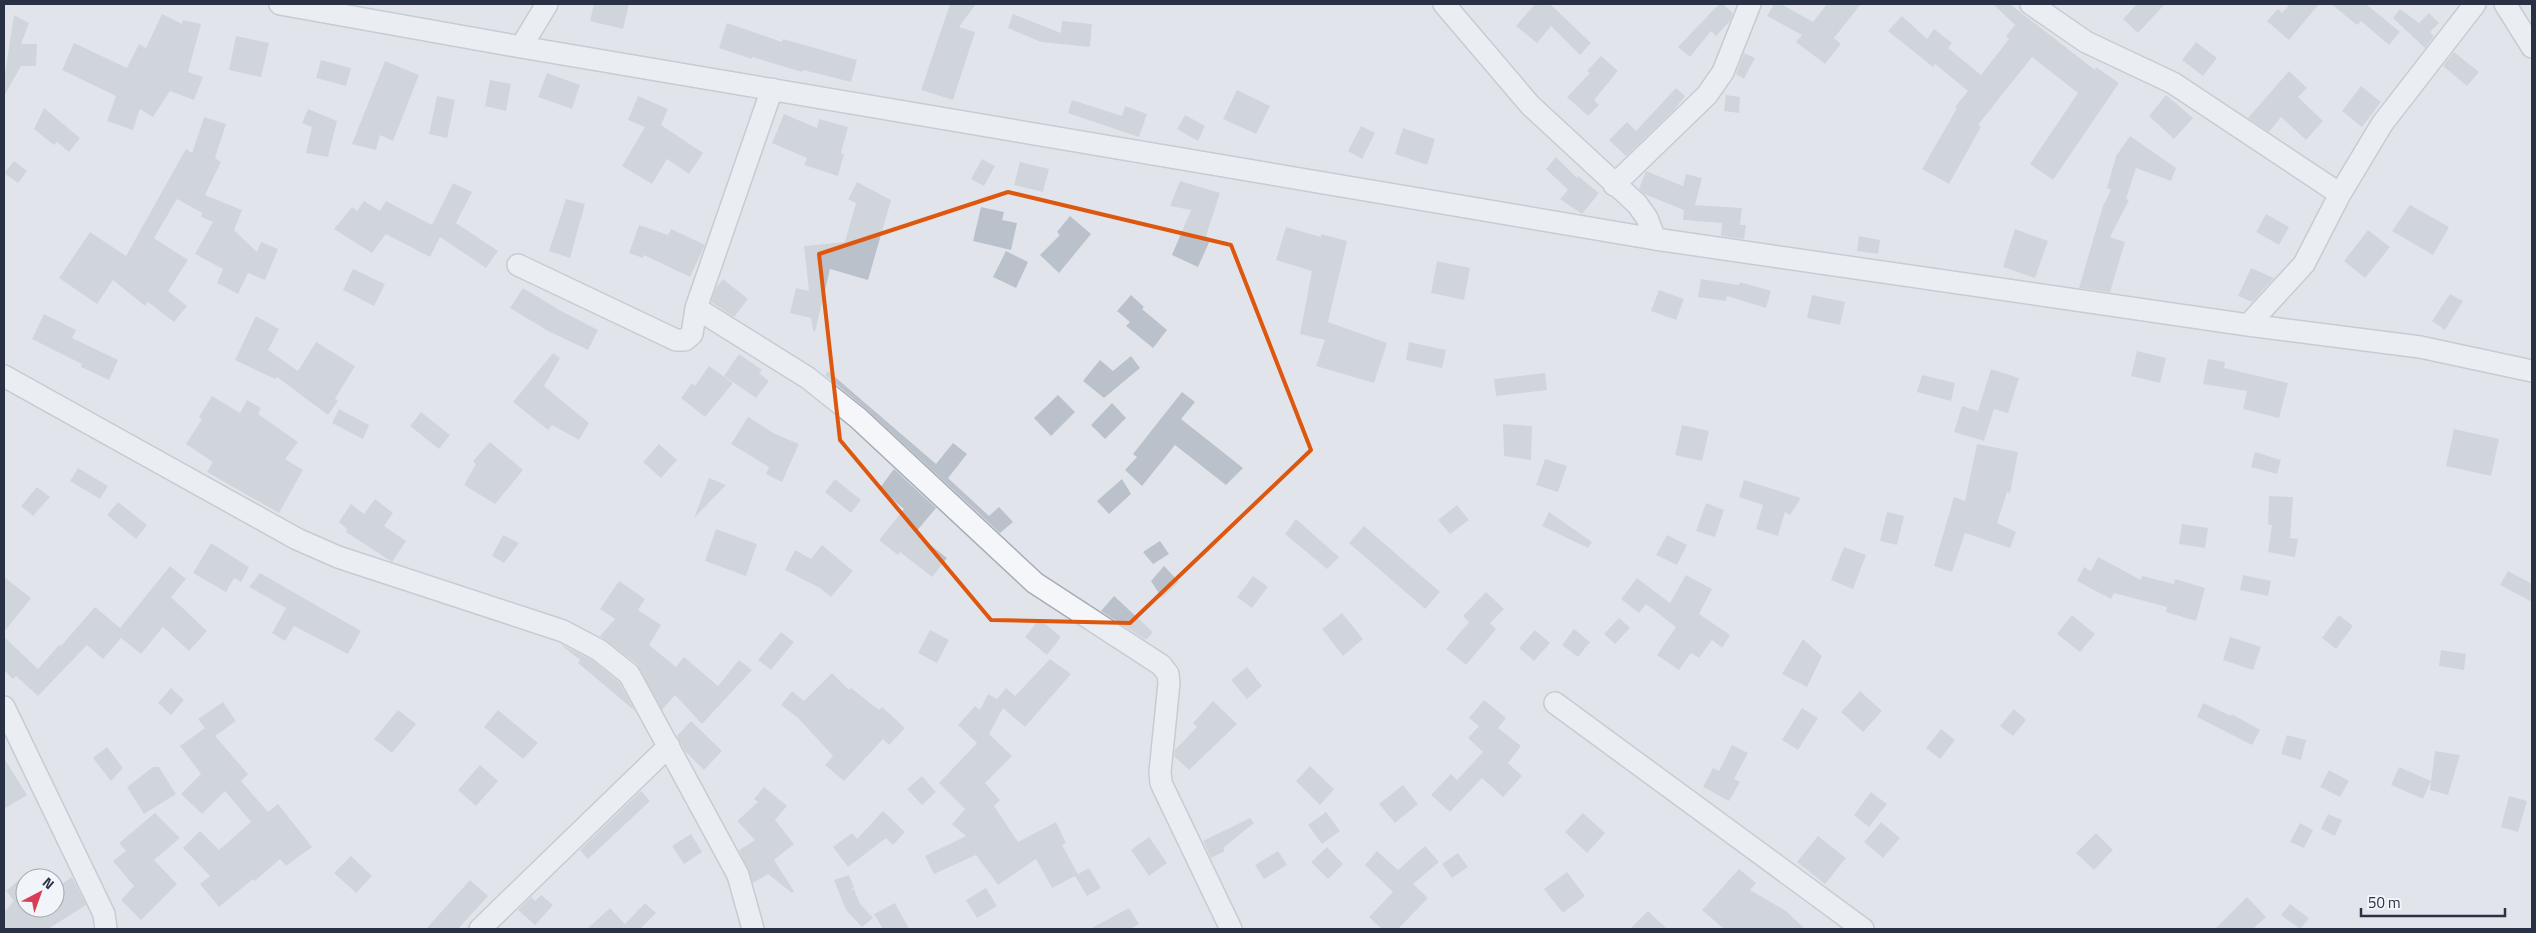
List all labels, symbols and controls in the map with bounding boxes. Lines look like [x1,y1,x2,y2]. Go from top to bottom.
north arrow [15,868,65,918]
text: N [38,872,59,894]
scale bar [2361,886,2505,918]
text: 50 m [2368,891,2401,914]

